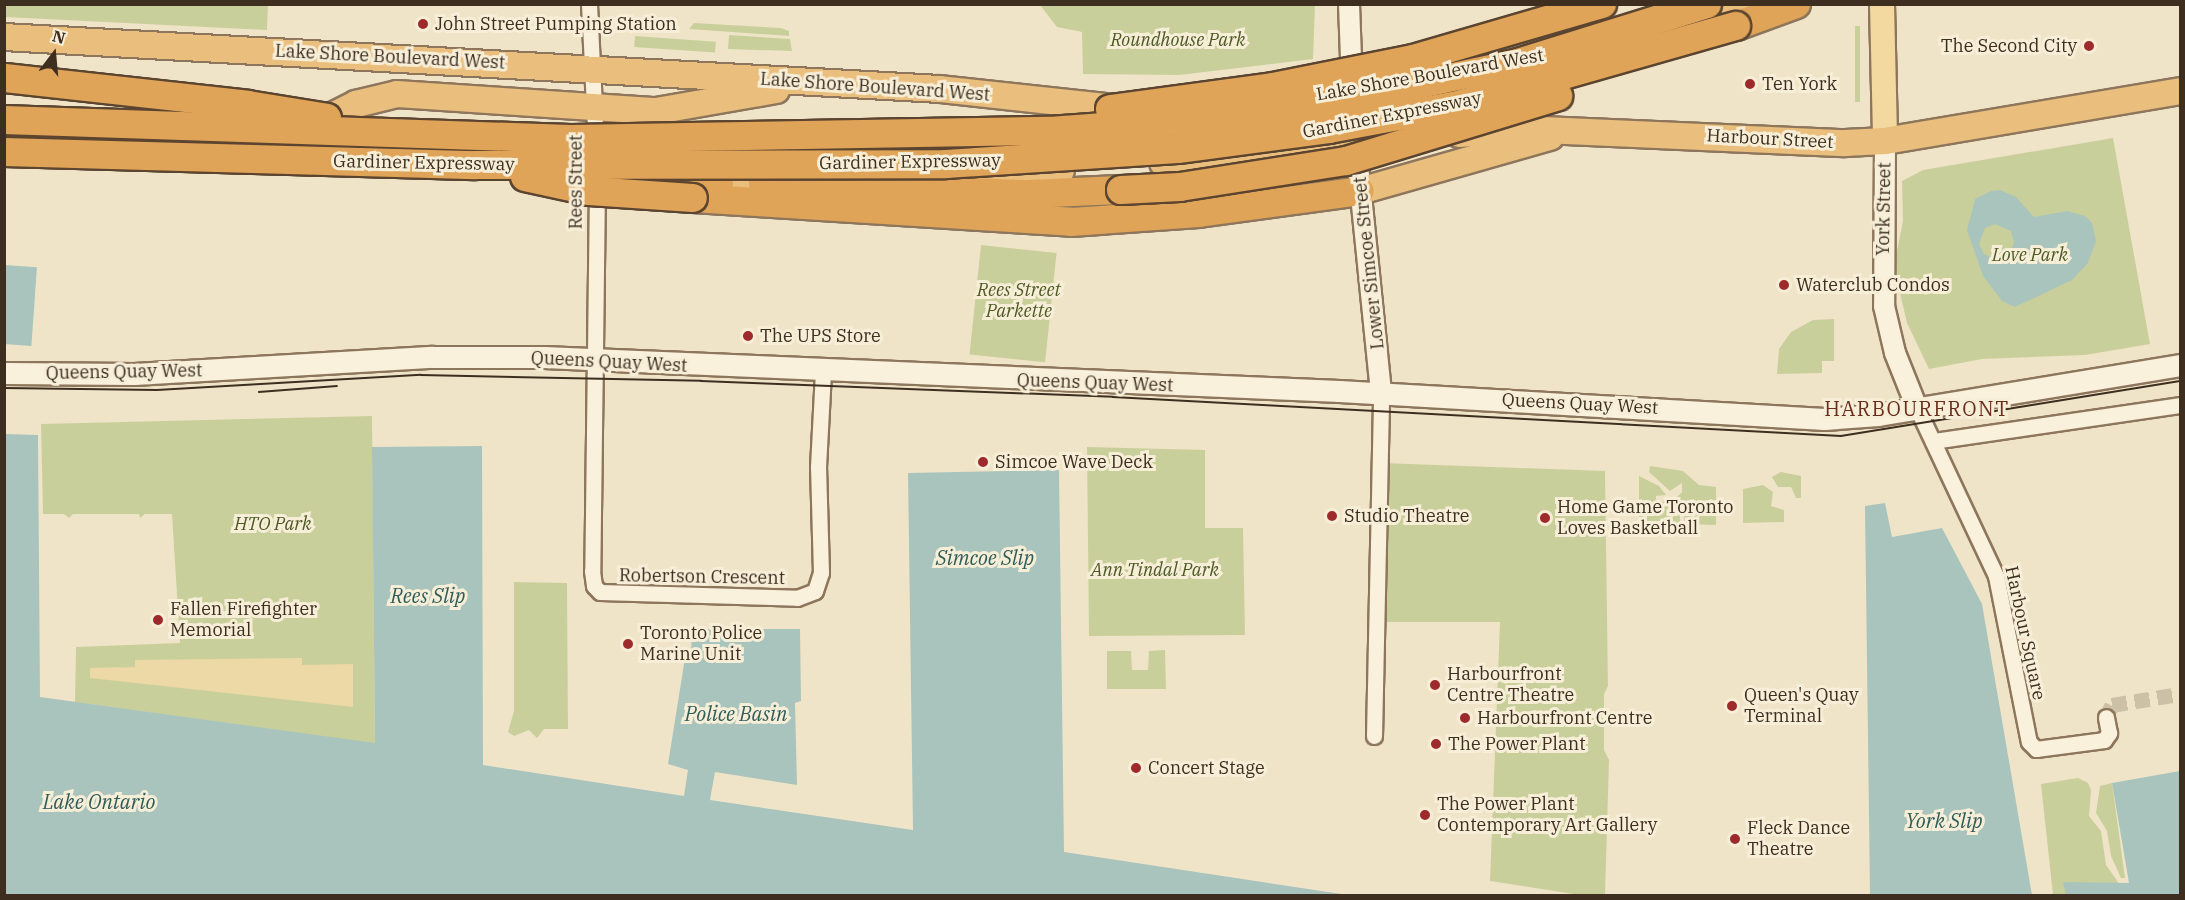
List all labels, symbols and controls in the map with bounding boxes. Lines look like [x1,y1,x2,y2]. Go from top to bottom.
place label: John Street Pumping Station [435,13,677,35]
marker: John Street Pumping Station [416,17,430,31]
north arrow [24,24,84,84]
text: N [50,25,68,48]
park label: Roundhouse Park [1110,29,1246,51]
place label: The Second City [1941,35,2077,57]
marker: The Second City [2082,39,2096,53]
street label: Lake Shore Boulevard West [274,40,506,74]
street label: Lake Shore Boulevard West [1315,44,1545,106]
street label: Lake Shore Boulevard West [759,68,991,106]
place label: Ten York [1762,73,1837,95]
marker: Ten York [1743,77,1757,91]
street label: Gardiner Expressway [1301,87,1483,143]
street label: Harbour Street [1706,125,1834,153]
street label: Rees Street [565,135,587,229]
street label: Gardiner Expressway [819,150,1001,174]
street label: Gardiner Expressway [333,151,515,175]
street label: York Street [1872,162,1896,256]
street label: Lower Simcoe Street [1349,176,1389,350]
park label: Love Park [1992,244,2068,266]
place label: Waterclub Condos [1796,274,1950,296]
marker: Waterclub Condos [1777,278,1791,292]
park label: Rees Street Parkette [977,280,1061,322]
place label: The UPS Store [760,325,881,347]
marker: The UPS Store [741,329,755,343]
street label: Queens Quay West [530,347,688,377]
street label: Queens Quay West [46,360,202,384]
street label: Queens Quay West [1016,369,1174,397]
street label: Queens Quay West [1501,389,1659,419]
district label: HARBOURFRONT [1824,396,2010,420]
place label: Simcoe Wave Deck [995,451,1153,473]
marker: Simcoe Wave Deck [976,455,990,469]
place label: Home Game Toronto Loves Basketball [1557,497,1733,540]
place label: Studio Theatre [1344,505,1469,527]
marker: Studio Theatre [1325,509,1339,523]
marker: Home Game Toronto Loves Basketball [1538,511,1552,525]
park label: HTO Park [234,513,312,535]
water label: Simcoe Slip [936,545,1034,569]
park label: Ann Tindal Park [1091,559,1219,581]
street label: Harbour Square [2000,564,2050,702]
street label: Robertson Crescent [619,565,785,589]
water label: Rees Slip [391,583,465,607]
place label: Fallen Firefighter Memorial [170,599,317,642]
marker: Fallen Firefighter Memorial [151,613,165,627]
place label: Toronto Police Marine Unit [640,623,762,666]
marker: Toronto Police Marine Unit [621,637,635,651]
place label: Harbourfront Centre Theatre [1447,664,1574,706]
marker: Harbourfront Centre Theatre [1428,678,1442,692]
place label: Queen's Quay Terminal [1744,685,1859,728]
marker: Queen's Quay Terminal [1725,699,1739,713]
water label: Police Basin [685,701,787,725]
place label: Harbourfront Centre [1477,707,1652,729]
marker: Harbourfront Centre [1458,711,1472,725]
place label: The Power Plant [1448,733,1586,755]
marker: The Power Plant [1429,737,1443,751]
place label: Concert Stage [1148,757,1265,779]
marker: Concert Stage [1129,761,1143,775]
water label: Lake Ontario [43,789,155,813]
place label: The Power Plant Contemporary Art Gallery [1437,794,1657,836]
marker: The Power Plant Contemporary Art Gallery [1418,808,1432,822]
water label: York Slip [1905,808,1983,832]
place label: Fleck Dance Theatre [1747,818,1850,860]
marker: Fleck Dance Theatre [1728,832,1742,846]

